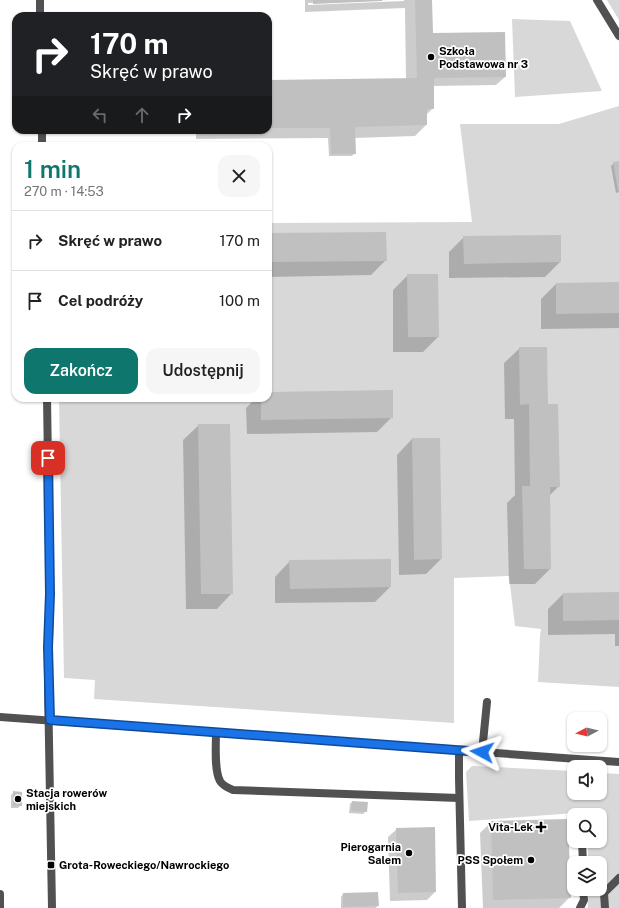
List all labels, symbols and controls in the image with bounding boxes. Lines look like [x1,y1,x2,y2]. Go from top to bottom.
text: 170 m [90,27,169,60]
icon: right [24,28,76,80]
place label: Szkoła Podstawowa nr 3 [439,45,528,70]
marker: Szkoła Podstawowa nr 3 [426,52,436,62]
text: Skręć w prawo [90,61,213,82]
icon: left [89,104,111,126]
icon: ahead [131,104,153,126]
icon: right [173,104,195,126]
text: 1 min [24,155,81,183]
button: close [218,155,260,197]
text: 270 m · 14:53 [24,184,104,199]
icon: right [24,230,46,252]
text: Skręć w prawo [58,232,162,249]
text: 170 m [219,232,260,249]
icon: arrive [24,290,46,312]
text: Cel podróży [58,292,143,309]
text: 100 m [219,292,260,309]
button: Zakończ [24,348,138,394]
button: Udostępnij [146,348,260,394]
pin [31,441,65,475]
icon: arrive [37,447,59,469]
north arrow [567,712,607,752]
map controls [567,712,607,896]
position arrow [461,731,503,773]
button: sound [567,760,607,800]
place label: Stacja rowerów miejskich [26,787,107,812]
marker: Stacja rowerów miejskich [13,794,23,804]
button: search [567,808,607,848]
place label: Vita-Lek [488,821,534,833]
marker: Vita-Lek [536,822,546,832]
place label: Pierogarnia Salem [341,841,401,866]
marker: Pierogarnia Salem [404,848,414,858]
place label: PSS Społem [457,854,523,866]
marker: PSS Społem [526,855,536,865]
button: layers [567,856,607,896]
place label: Grota-Roweckiego/Nawrockiego [59,859,229,871]
marker: Grota-Roweckiego/Nawrockiego [46,860,56,870]

